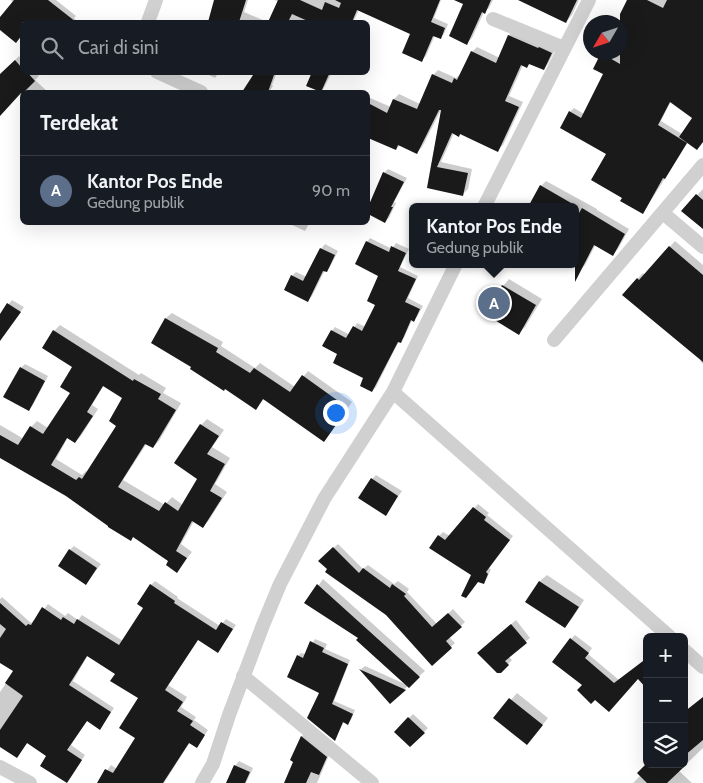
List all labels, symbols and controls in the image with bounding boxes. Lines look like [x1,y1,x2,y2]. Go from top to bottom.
north arrow [583,15,628,60]
search box [20,20,370,75]
icon: search [38,34,66,62]
text: Cari di sini [78,36,159,59]
text: Terdekat [40,110,118,135]
text: Kantor Pos Ende [87,170,223,193]
text: A [51,181,61,200]
text: 90 m [312,181,350,200]
text: Gedung publik [87,193,184,212]
popup [409,203,579,268]
text: Kantor Pos Ende [426,215,562,238]
text: Gedung publik [426,238,523,257]
pin: A [478,284,510,322]
your location [323,400,349,426]
map controls [643,633,688,768]
button: + [643,633,688,678]
button: − [643,678,688,723]
button: layers [643,723,688,768]

